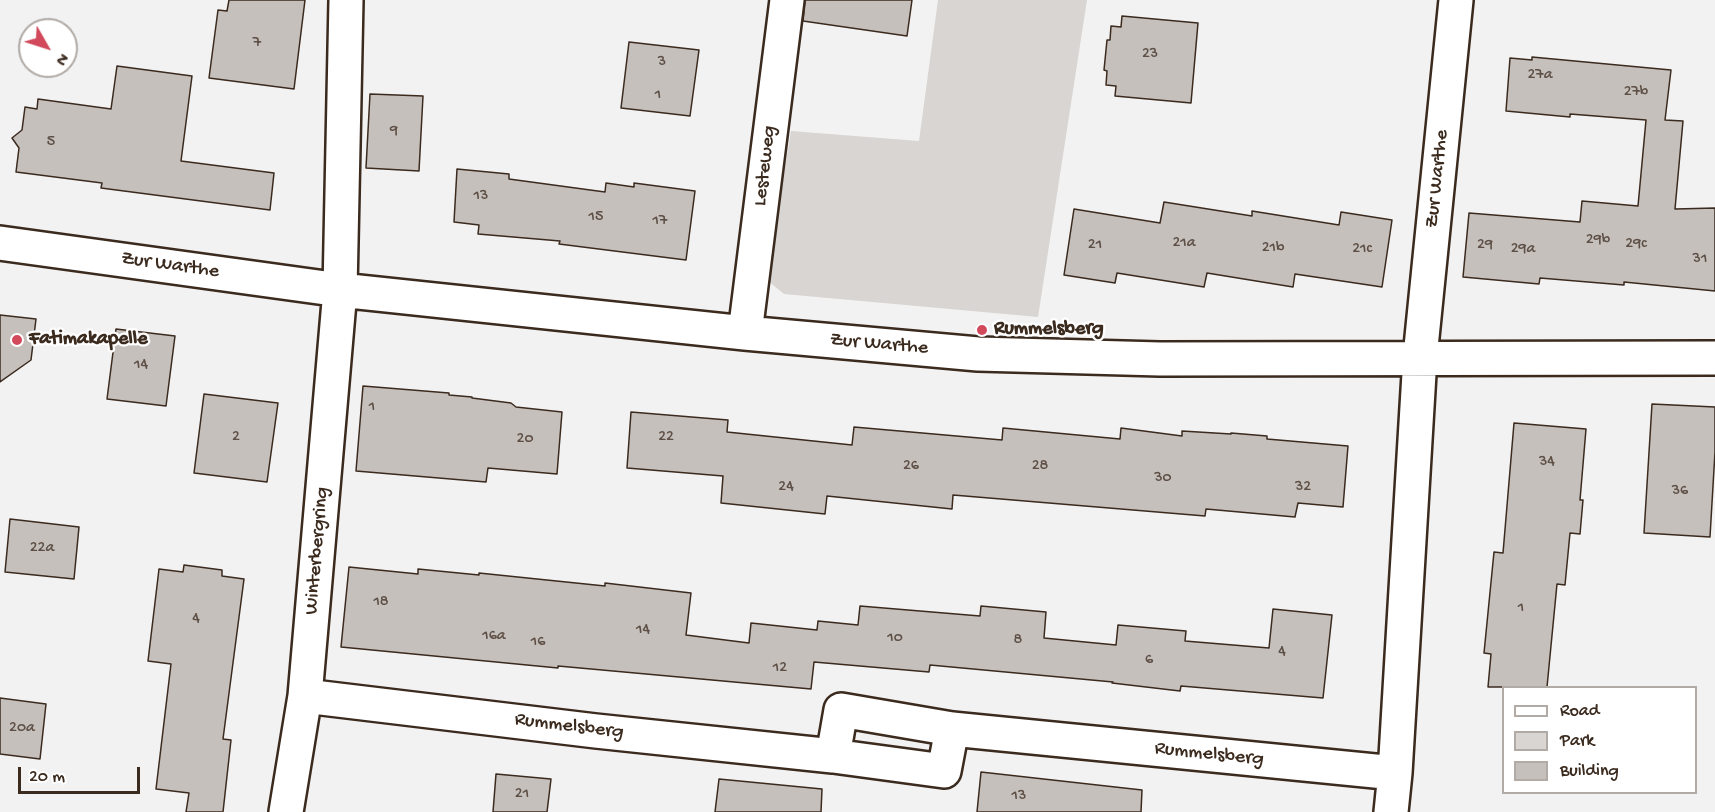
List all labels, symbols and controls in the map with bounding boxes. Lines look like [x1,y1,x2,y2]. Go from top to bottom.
north arrow [18,18,78,78]
house number: 7 [253,34,261,54]
house number: 23 [1142,45,1158,65]
text: N [50,48,71,68]
house number: 3 [658,53,666,73]
house number: 27a [1527,66,1553,86]
house number: 27b [1624,83,1648,103]
house number: 1 [655,86,661,106]
house number: 9 [390,122,398,142]
street label: Lesteweg [749,124,783,208]
street label: Zur Warthe [1421,129,1455,229]
house number: 5 [47,133,55,153]
house number: 13 [474,187,488,207]
house number: 15 [589,208,603,228]
house number: 17 [653,212,667,232]
house number: 29b [1586,231,1610,251]
house number: 21a [1172,234,1196,254]
house number: 29c [1625,235,1647,255]
house number: 21 [1088,236,1102,256]
house number: 29 [1477,236,1493,256]
house number: 21b [1262,239,1284,259]
house number: 21c [1352,240,1372,260]
house number: 29a [1511,240,1535,260]
street label: Zur Warthe [120,247,220,285]
house number: 31 [1693,250,1707,270]
place label: Rummelsberg [994,318,1104,342]
marker: Rummelsberg [975,323,989,337]
place label: Fatimakapelle [29,328,147,352]
street label: Zur Warthe [829,329,929,361]
marker: Fatimakapelle [10,333,24,347]
house number: 14 [134,356,148,376]
house number: 1 [369,398,375,418]
house number: 2 [232,428,240,448]
house number: 22 [658,428,674,448]
house number: 20 [517,430,533,450]
house number: 34 [1539,453,1555,473]
house number: 26 [903,457,919,477]
house number: 28 [1032,457,1048,477]
house number: 30 [1154,469,1172,489]
house number: 24 [778,478,794,498]
house number: 32 [1295,478,1311,498]
house number: 36 [1672,482,1688,502]
street label: Winterbergring [300,486,336,616]
house number: 22a [30,539,54,559]
house number: 18 [373,593,389,613]
house number: 1 [1518,599,1524,619]
house number: 4 [192,610,200,630]
house number: 14 [636,621,650,641]
house number: 16a [482,627,506,647]
house number: 10 [887,629,903,649]
house number: 8 [1014,631,1022,651]
house number: 16 [531,633,545,653]
house number: 4 [1278,643,1286,663]
house number: 6 [1145,651,1153,671]
house number: 12 [773,659,787,679]
legend [1502,686,1697,794]
text: Road [1560,701,1599,722]
street label: Rummelsberg [513,708,625,746]
house number: 20a [9,719,35,739]
text: Park [1560,731,1594,752]
street label: Rummelsberg [1153,737,1265,773]
scale bar [21,755,142,793]
text: Building [1560,761,1619,782]
text: 20 m [29,767,65,788]
house number: 21 [515,785,529,805]
house number: 13 [1012,787,1026,807]

